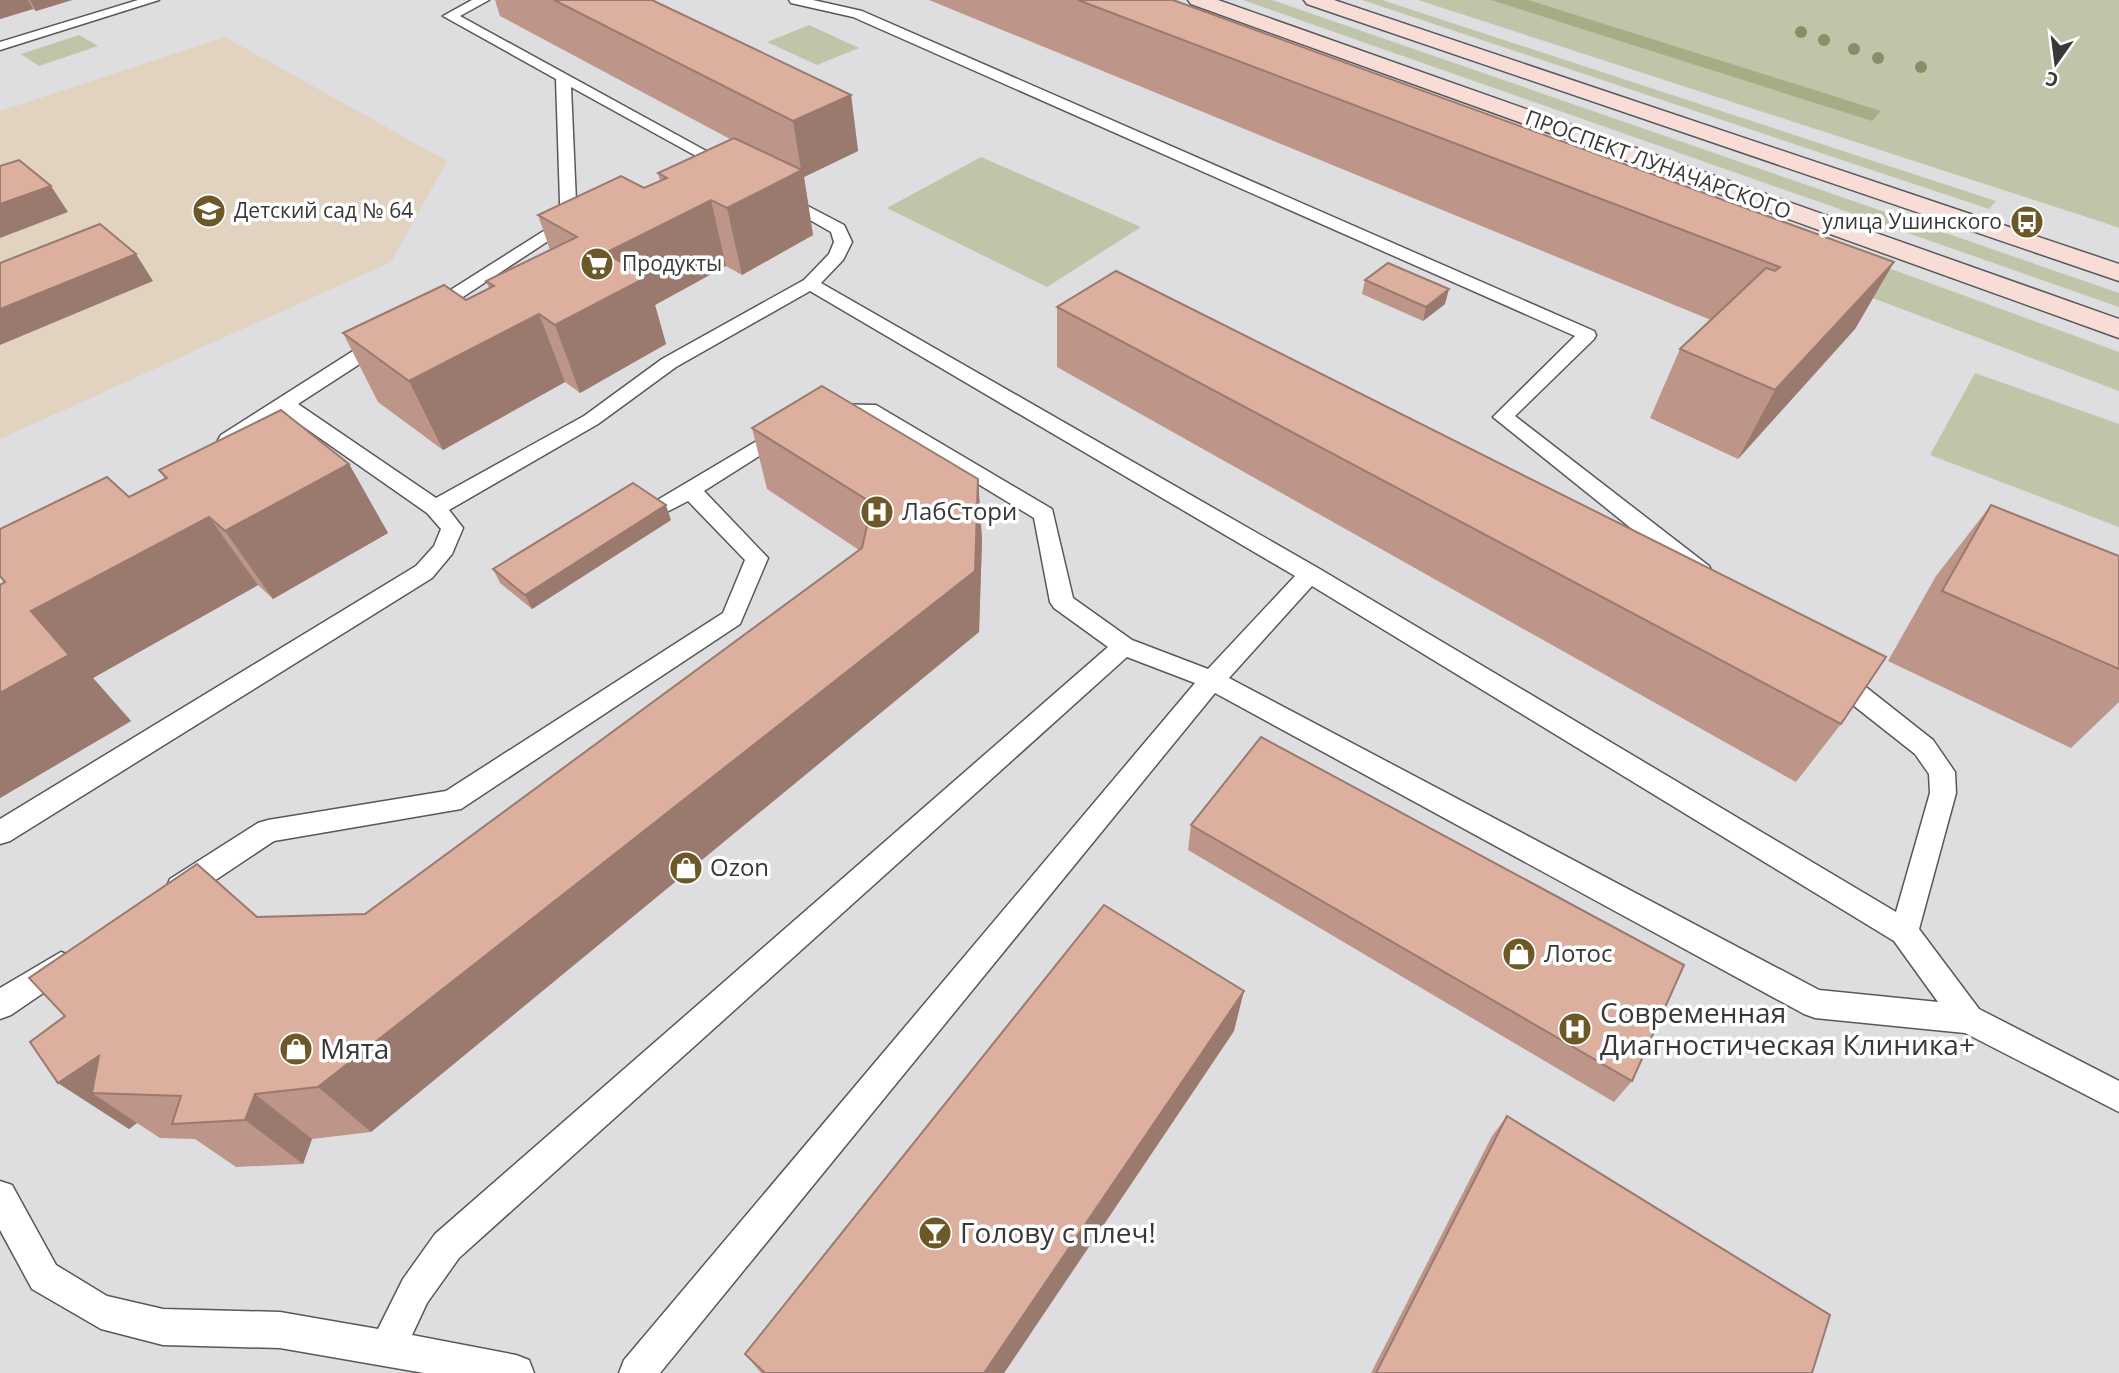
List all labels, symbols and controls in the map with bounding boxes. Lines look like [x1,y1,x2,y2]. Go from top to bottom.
north arrow [2021,28,2091,98]
text: С [2043,65,2061,94]
street label: ПРОСПЕКТ ЛУНАЧАРСКОГО [1522,103,1795,225]
school or university icon: Детский сад № 64 [190,192,228,230]
place label: Детский сад № 64 [234,196,413,224]
bus stop icon: улица Ушинского [2008,203,2046,241]
place label: улица Ушинского [1822,207,2002,235]
supermarket icon: Продукты [578,245,616,283]
place label: Продукты [622,249,722,277]
hospital icon: ЛабСтори [858,493,896,531]
place label: ЛабСтори [902,494,1017,527]
shop icon: Ozon [667,849,705,887]
place label: Ozon [710,850,769,883]
shop icon: Лотос [1500,935,1538,973]
place label: Лотос [1544,936,1613,969]
place label: Современная Диагностическая Клиника+ [1600,993,1975,1063]
hospital icon: Современная Диагностическая Клиника+ [1556,1010,1594,1048]
place label: Мята [320,1029,389,1067]
shop icon: Мята [277,1030,315,1068]
place label: Голову с плеч! [960,1213,1156,1251]
bar icon: Голову с плеч! [916,1214,954,1252]

